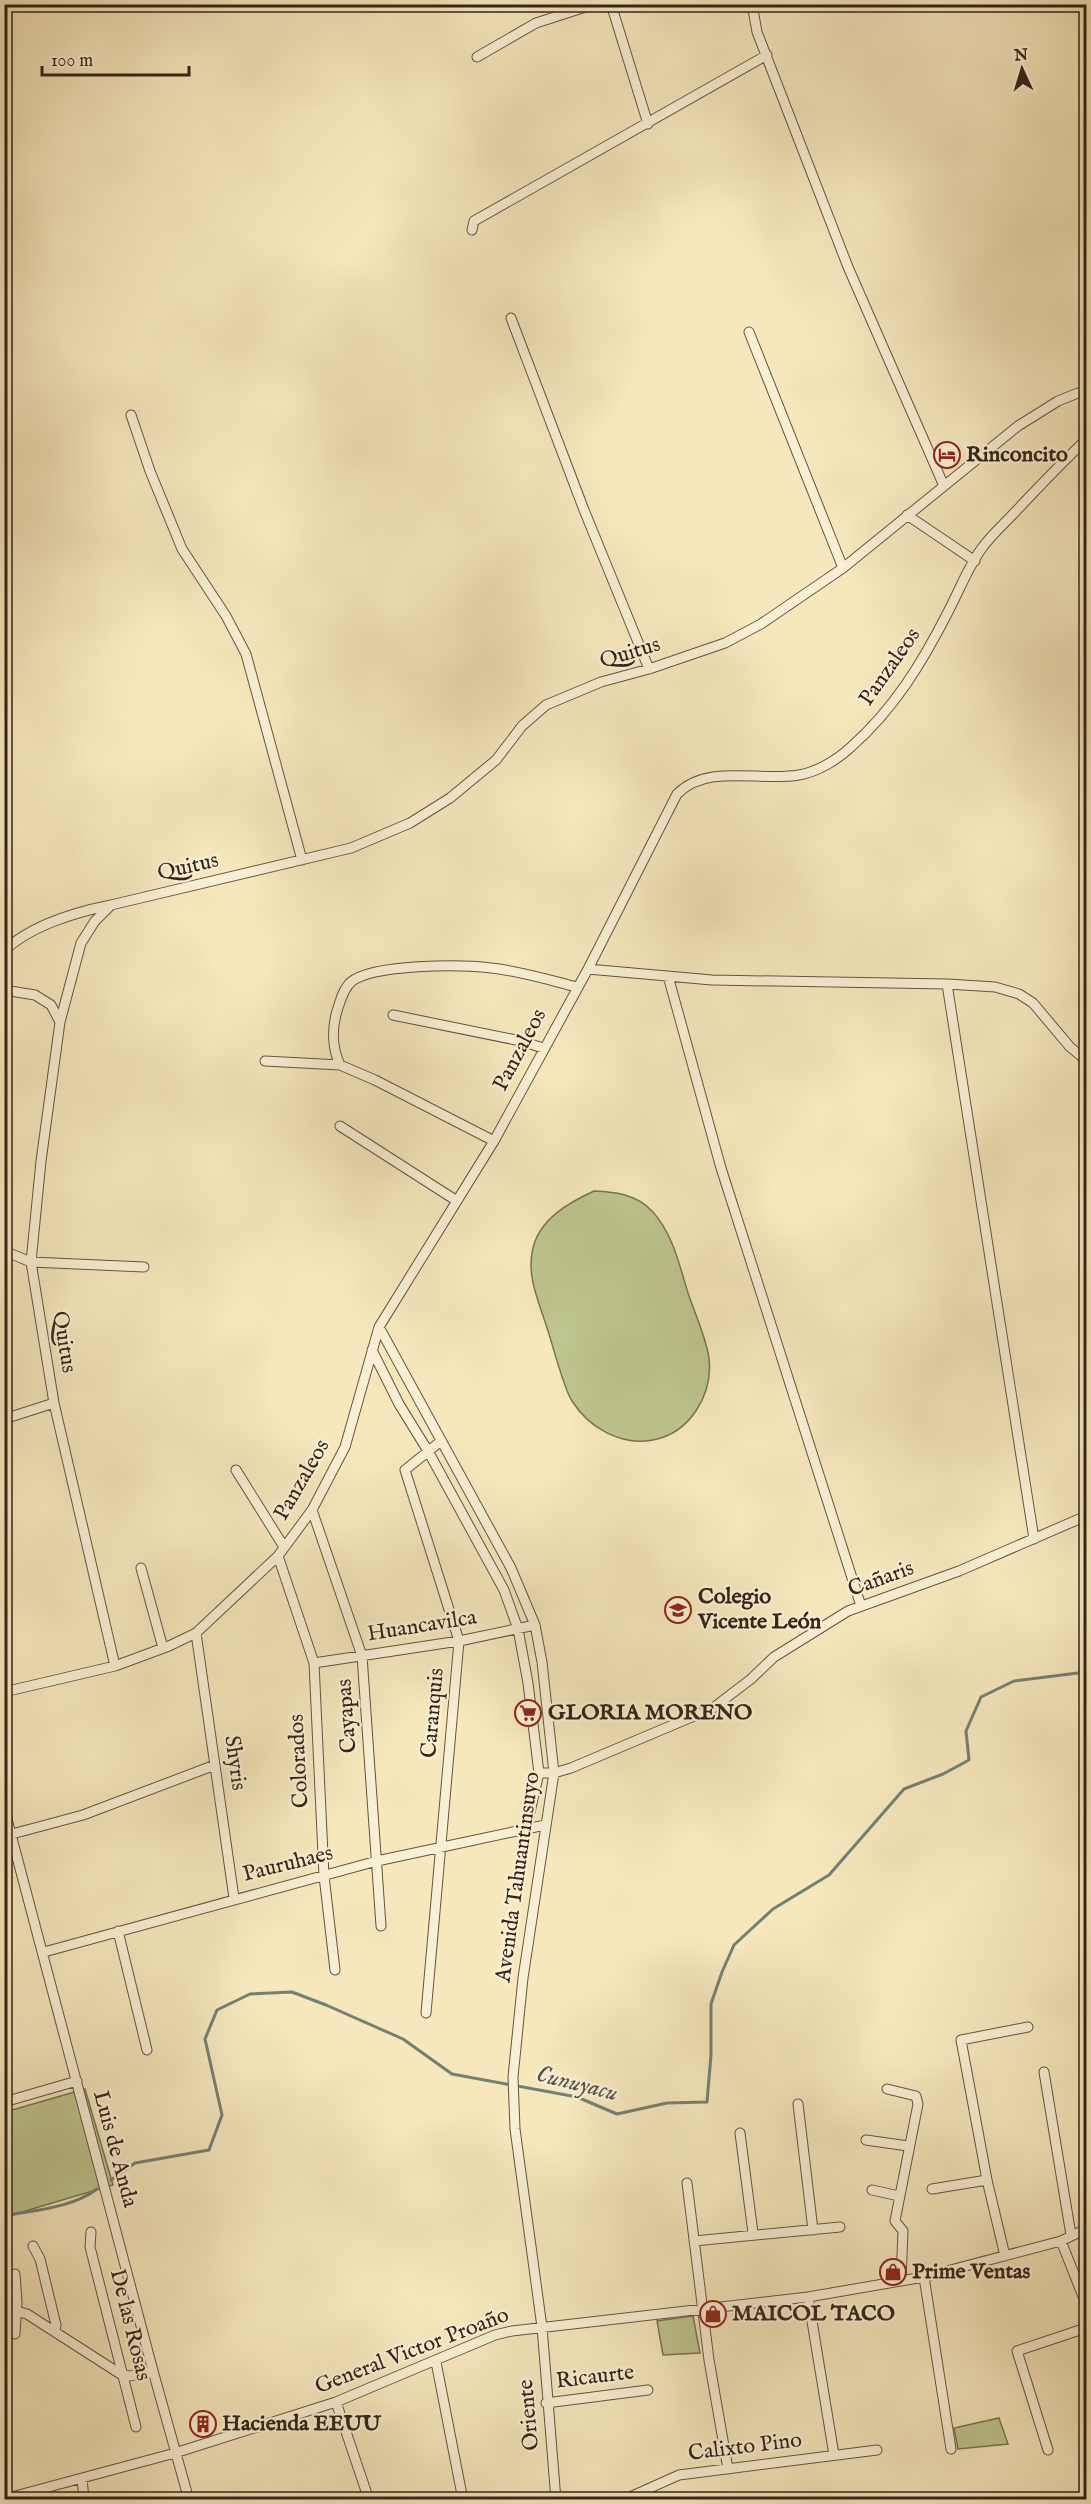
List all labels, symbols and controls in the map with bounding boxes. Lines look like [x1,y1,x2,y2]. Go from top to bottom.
scale bar [42,39,189,77]
north arrow [992,39,1052,99]
text: N [1012,46,1029,67]
text: 100 m [51,50,93,73]
hotel icon: Rinconcito [932,440,962,470]
place label: Rinconcito [966,441,1068,469]
street label: Panzaleos [853,622,927,712]
street label: Quitus [596,631,664,675]
street label: Quitus [155,846,221,888]
street label: Panzaleos [487,1004,553,1096]
street label: Quitus [45,1309,83,1375]
street label: Panzaleos [268,1434,336,1526]
street label: Cañaris [844,1554,918,1604]
place label: Colegio Vicente León [697,1583,822,1636]
school or university icon: Colegio Vicente León [663,1595,693,1625]
street label: Huancavilca [365,1603,479,1648]
street label: Caranquis [415,1667,451,1759]
street label: Cayapas [330,1678,364,1754]
supermarket icon: GLORIA MORENO [513,1698,543,1728]
place label: GLORIA MORENO [548,1699,752,1727]
street label: Colorados [283,1713,315,1809]
street label: Shyris [217,1734,253,1792]
street label: Avenida Tahuantinsuyo [489,1770,547,1985]
street label: Pauruhaes [240,1839,336,1889]
water label: Cunuyacu [533,2059,621,2109]
street label: Luis de Anda [86,2087,144,2211]
shop icon: Prime Ventas [878,2257,908,2287]
place label: Prime Ventas [912,2258,1031,2286]
street label: De las Rosas [103,2266,157,2384]
shop icon: MAICOL TACO [698,2299,728,2329]
place label: MAICOL TACO [732,2300,895,2328]
street label: General Victor Proaño [311,2301,513,2401]
street label: Ricaurte [554,2358,636,2396]
street label: Oriente [512,2378,546,2452]
building icon: Hacienda EEUU [188,2409,218,2439]
place label: Hacienda EEUU [222,2410,382,2438]
street label: Calixto Pino [687,2426,804,2468]

